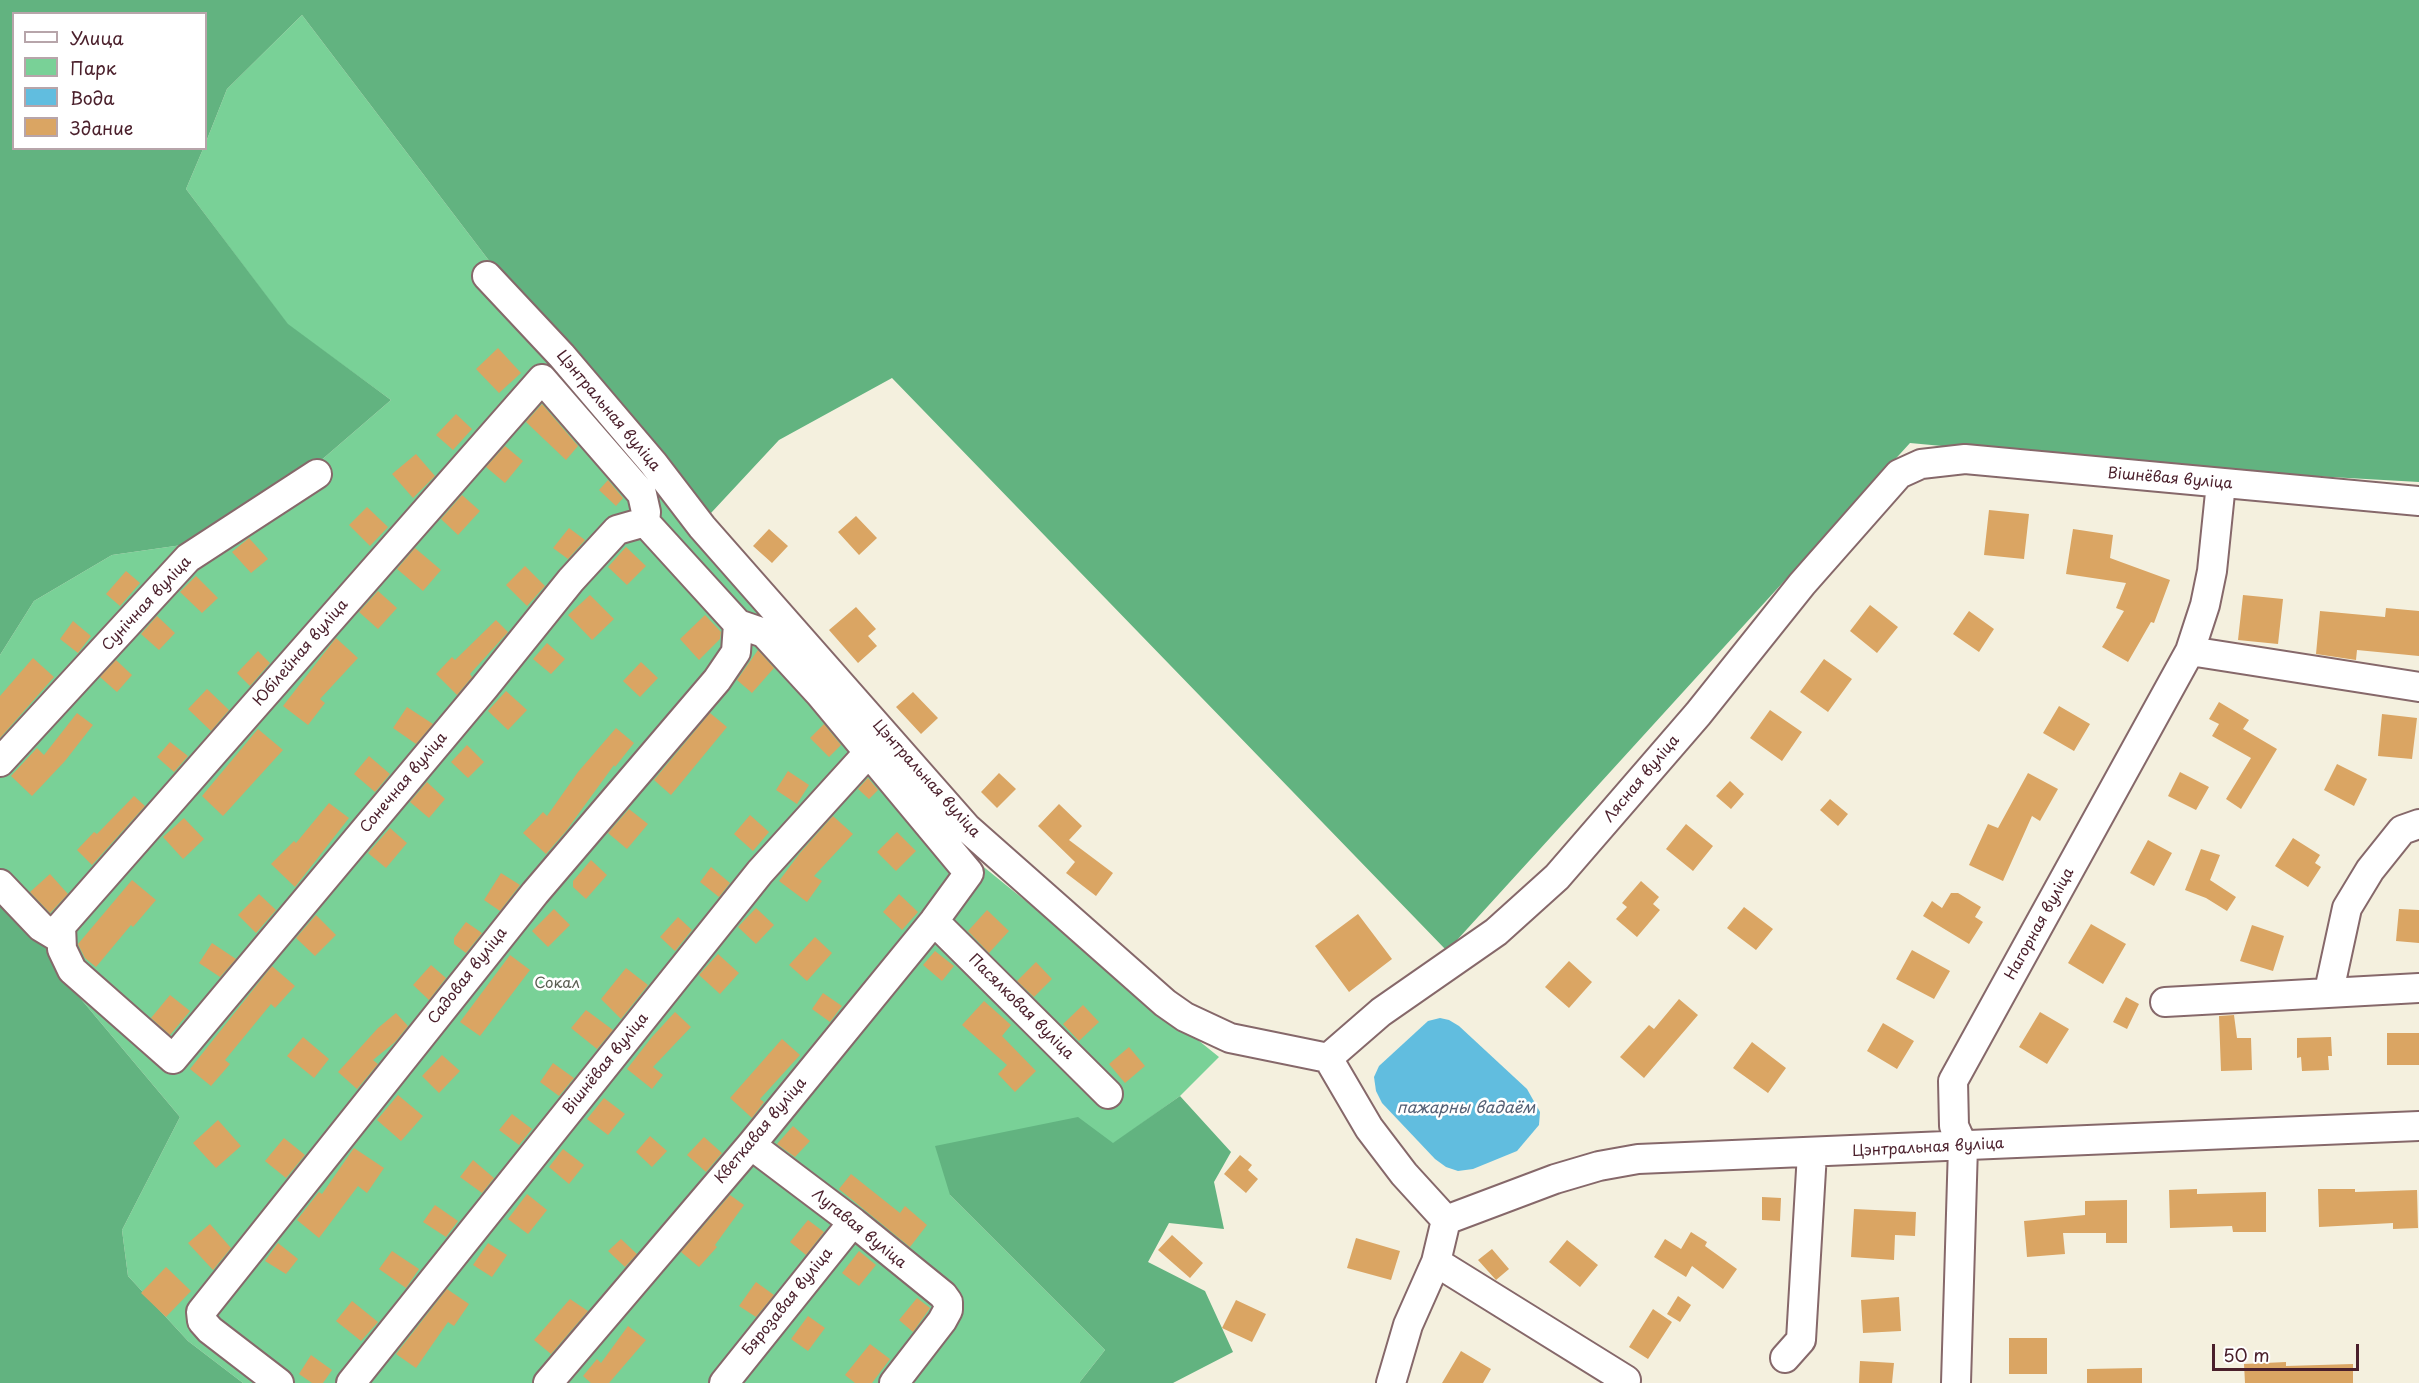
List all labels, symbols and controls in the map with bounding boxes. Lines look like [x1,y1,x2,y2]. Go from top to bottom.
legend [12,12,207,150]
text: Улица [70,24,124,51]
text: Парк [70,54,116,81]
text: Вода [70,84,115,111]
text: Здание [70,114,133,141]
street label: Цэнтральная вуліца [552,347,664,475]
street label: Вішнёвая вуліца [2107,465,2233,493]
street label: Сунічная вуліца [99,553,195,655]
street label: Юбілейная вуліца [250,596,352,710]
street label: Цэнтральная вуліца [868,716,984,842]
street label: Сонечная вуліца [357,729,451,837]
street label: Лясная вуліца [1600,732,1684,826]
street label: Нагорная вуліца [2002,865,2078,983]
street label: Садовая вуліца [425,924,511,1028]
street label: Пасялковая вуліца [965,951,1077,1063]
park label: Сокал [534,975,580,993]
street label: Вішнёвая вуліца [559,1010,653,1118]
street label: Кветкавая вуліца [711,1074,811,1188]
water label: пажарны вадаём [1397,1099,1535,1119]
street label: Цэнтральная вуліца [1852,1135,2004,1161]
street label: Лугавая вуліца [808,1186,910,1272]
street label: Бярозавая вуліца [739,1245,837,1359]
scale bar [2215,1332,2362,1370]
text: 50 m [2223,1341,2270,1368]

